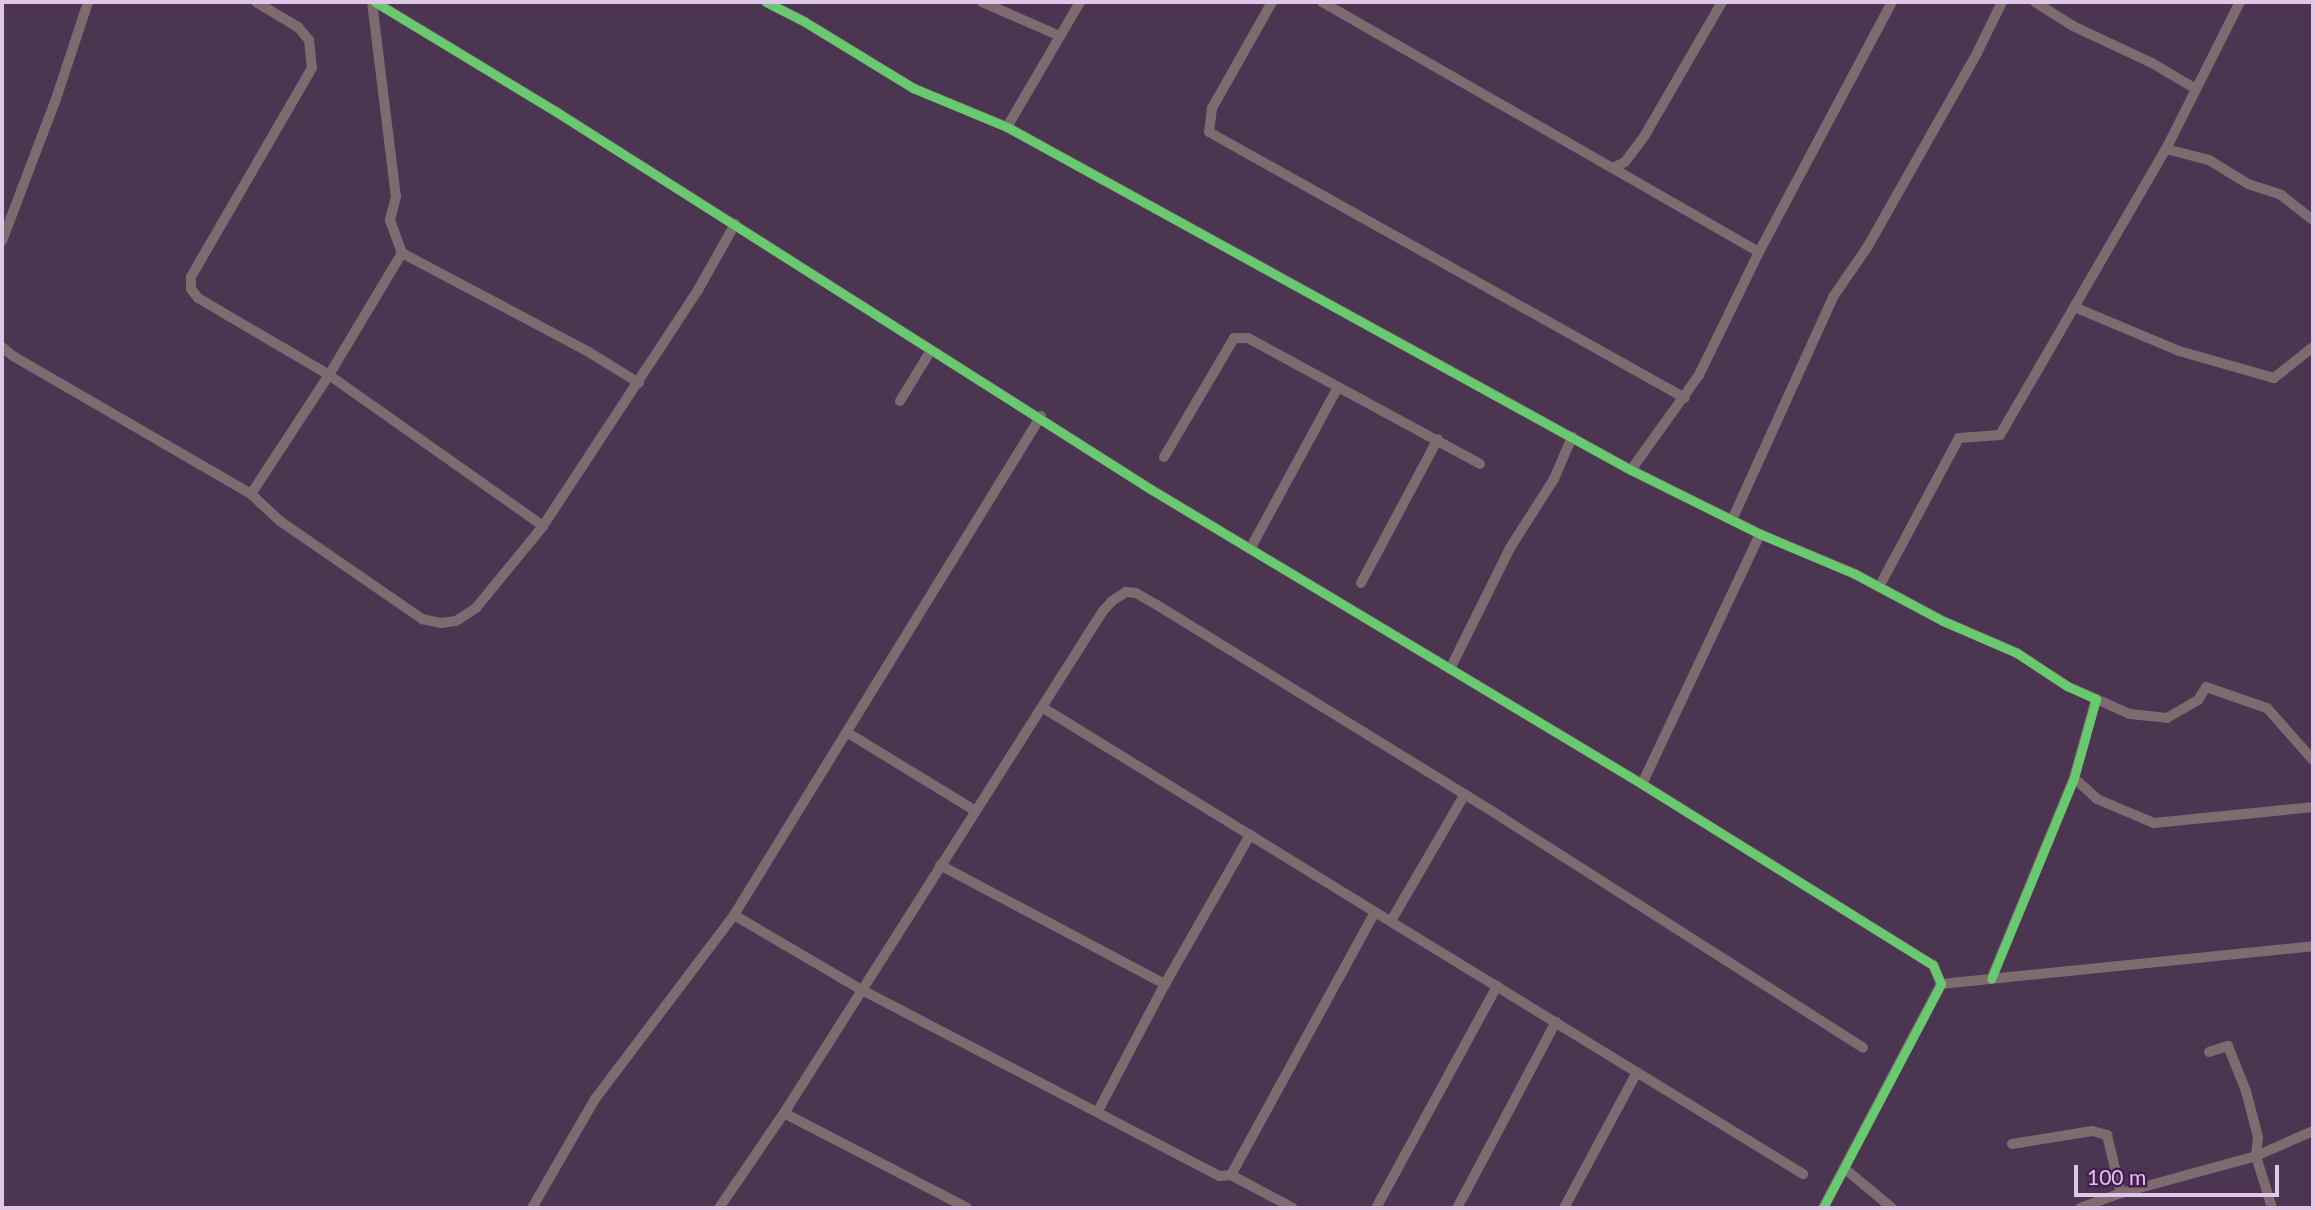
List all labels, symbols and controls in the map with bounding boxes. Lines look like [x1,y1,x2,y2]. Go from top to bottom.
scale bar [2077,1150,2282,1194]
text: 100 m [2087,1164,2146,1189]

